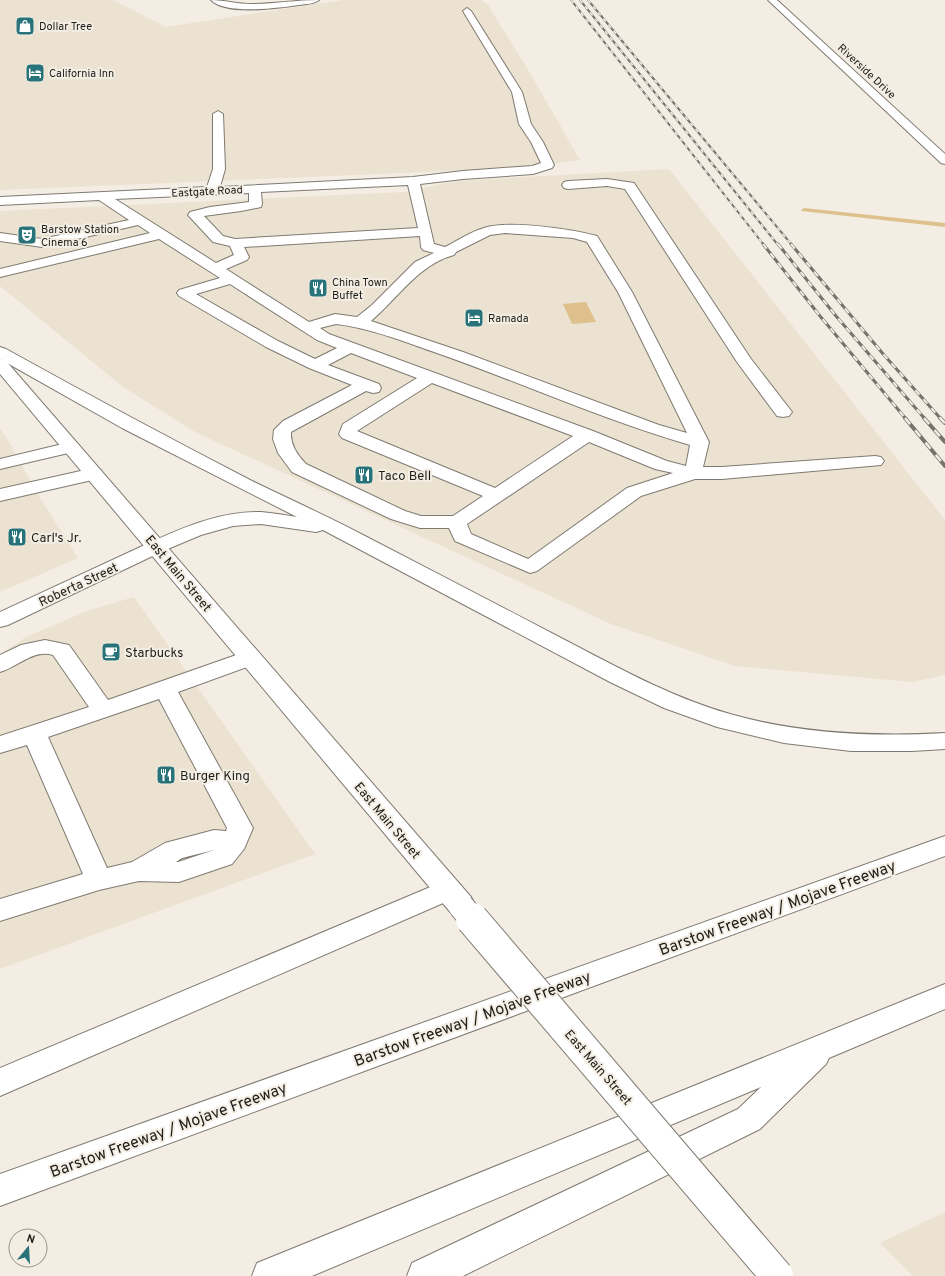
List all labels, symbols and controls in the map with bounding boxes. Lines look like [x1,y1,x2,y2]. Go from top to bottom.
shop icon: Dollar Tree [14,15,36,37]
place label: Dollar Tree [39,20,92,34]
street label: Riverside Drive [834,41,898,102]
hotel icon: California Inn [24,62,46,84]
place label: California Inn [49,67,114,81]
street label: Eastgate Road [171,183,243,201]
place label: Barstow Station Cinema 6 [41,223,119,250]
theatre icon: Barstow Station Cinema 6 [16,224,38,246]
place label: China Town Buffet [332,276,388,303]
restaurant icon: China Town Buffet [307,277,329,299]
hotel icon: Ramada [463,307,485,329]
place label: Ramada [488,312,529,326]
restaurant icon: Taco Bell [353,464,375,486]
place label: Taco Bell [378,469,431,485]
restaurant icon: Carl's Jr. [6,526,28,548]
place label: Carl's Jr. [31,531,82,547]
street label: East Main Street [141,533,214,616]
street label: Roberta Street [37,560,121,611]
cafe icon: Starbucks [100,641,122,663]
place label: Starbucks [125,646,183,662]
restaurant icon: Burger King [155,764,177,786]
place label: Burger King [180,769,250,785]
street label: East Main Street [350,780,423,863]
street label: Barstow Freeway / Mojave Freeway [656,857,899,961]
street label: Barstow Freeway / Mojave Freeway [351,968,594,1072]
street label: East Main Street [560,1027,635,1109]
street label: Barstow Freeway / Mojave Freeway [47,1079,290,1183]
north arrow [8,1228,48,1268]
text: N [25,1232,37,1247]

